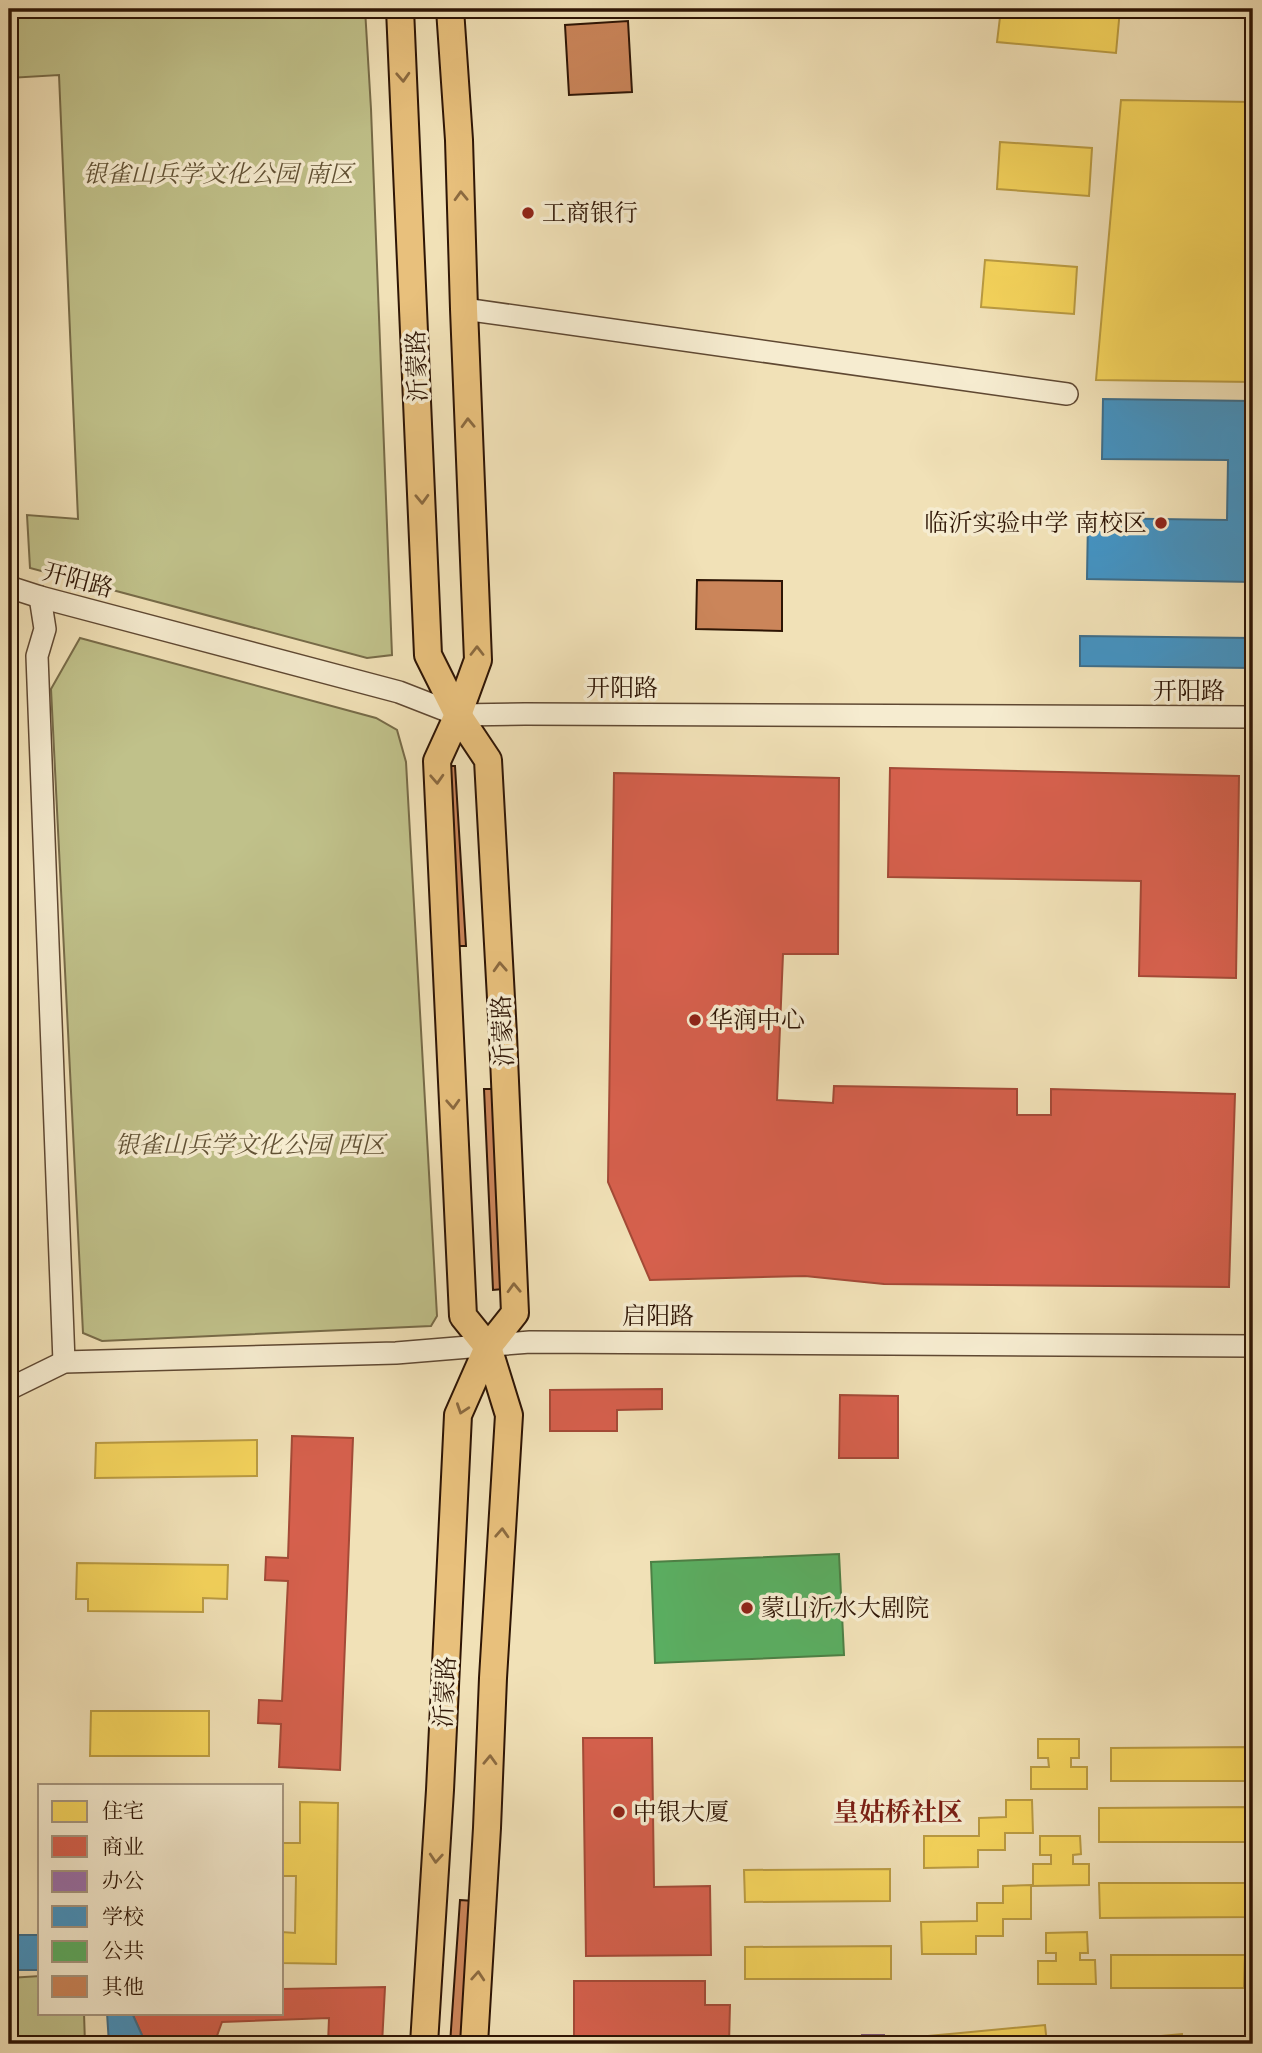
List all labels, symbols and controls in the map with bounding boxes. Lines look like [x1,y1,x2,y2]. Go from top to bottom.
one-way arrow [396,72,411,83]
park label: 银雀山兵学文化公园 南区 [83,161,356,188]
one-way arrow [453,190,468,201]
place label: 工商银行 [542,200,638,227]
marker: 工商银行 [520,205,536,221]
street label: 沂蒙路 [403,330,432,402]
one-way arrow [461,418,476,429]
one-way arrow [414,494,429,505]
place label: 临沂实验中学 南校区 [924,510,1147,537]
marker: 临沂实验中学 南校区 [1153,515,1169,531]
street label: 开阳路 [40,558,116,603]
one-way arrow [469,645,485,655]
street label: 开阳路 [586,675,658,702]
street label: 开阳路 [1153,678,1225,705]
one-way arrow [430,774,445,785]
one-way arrow [492,961,507,972]
street label: 沂蒙路 [488,994,519,1068]
place label: 华润中心 [709,1007,805,1034]
marker: 华润中心 [687,1012,703,1028]
one-way arrow [445,1099,460,1110]
park label: 银雀山兵学文化公园 西区 [115,1132,388,1159]
one-way arrow [507,1282,522,1293]
street label: 启阳路 [622,1303,694,1330]
one-way arrow [456,1403,470,1415]
one-way arrow [494,1527,509,1538]
place label: 蒙山沂水大剧院 [761,1595,929,1622]
marker: 蒙山沂水大剧院 [739,1600,755,1616]
street label: 沂蒙路 [430,1655,461,1729]
one-way arrow [482,1754,498,1765]
legend [38,1784,284,2014]
district label: 皇姑桥社区 [833,1798,963,1827]
place label: 中银大厦 [633,1799,729,1826]
text: 住宅 [102,1800,144,1823]
marker: 中银大厦 [611,1804,627,1820]
text: 商业 [102,1836,144,1859]
one-way arrow [428,1853,443,1864]
text: 办公 [102,1870,144,1893]
text: 学校 [102,1906,144,1929]
text: 公共 [102,1940,144,1963]
one-way arrow [470,1970,485,1981]
text: 其他 [102,1976,144,1999]

